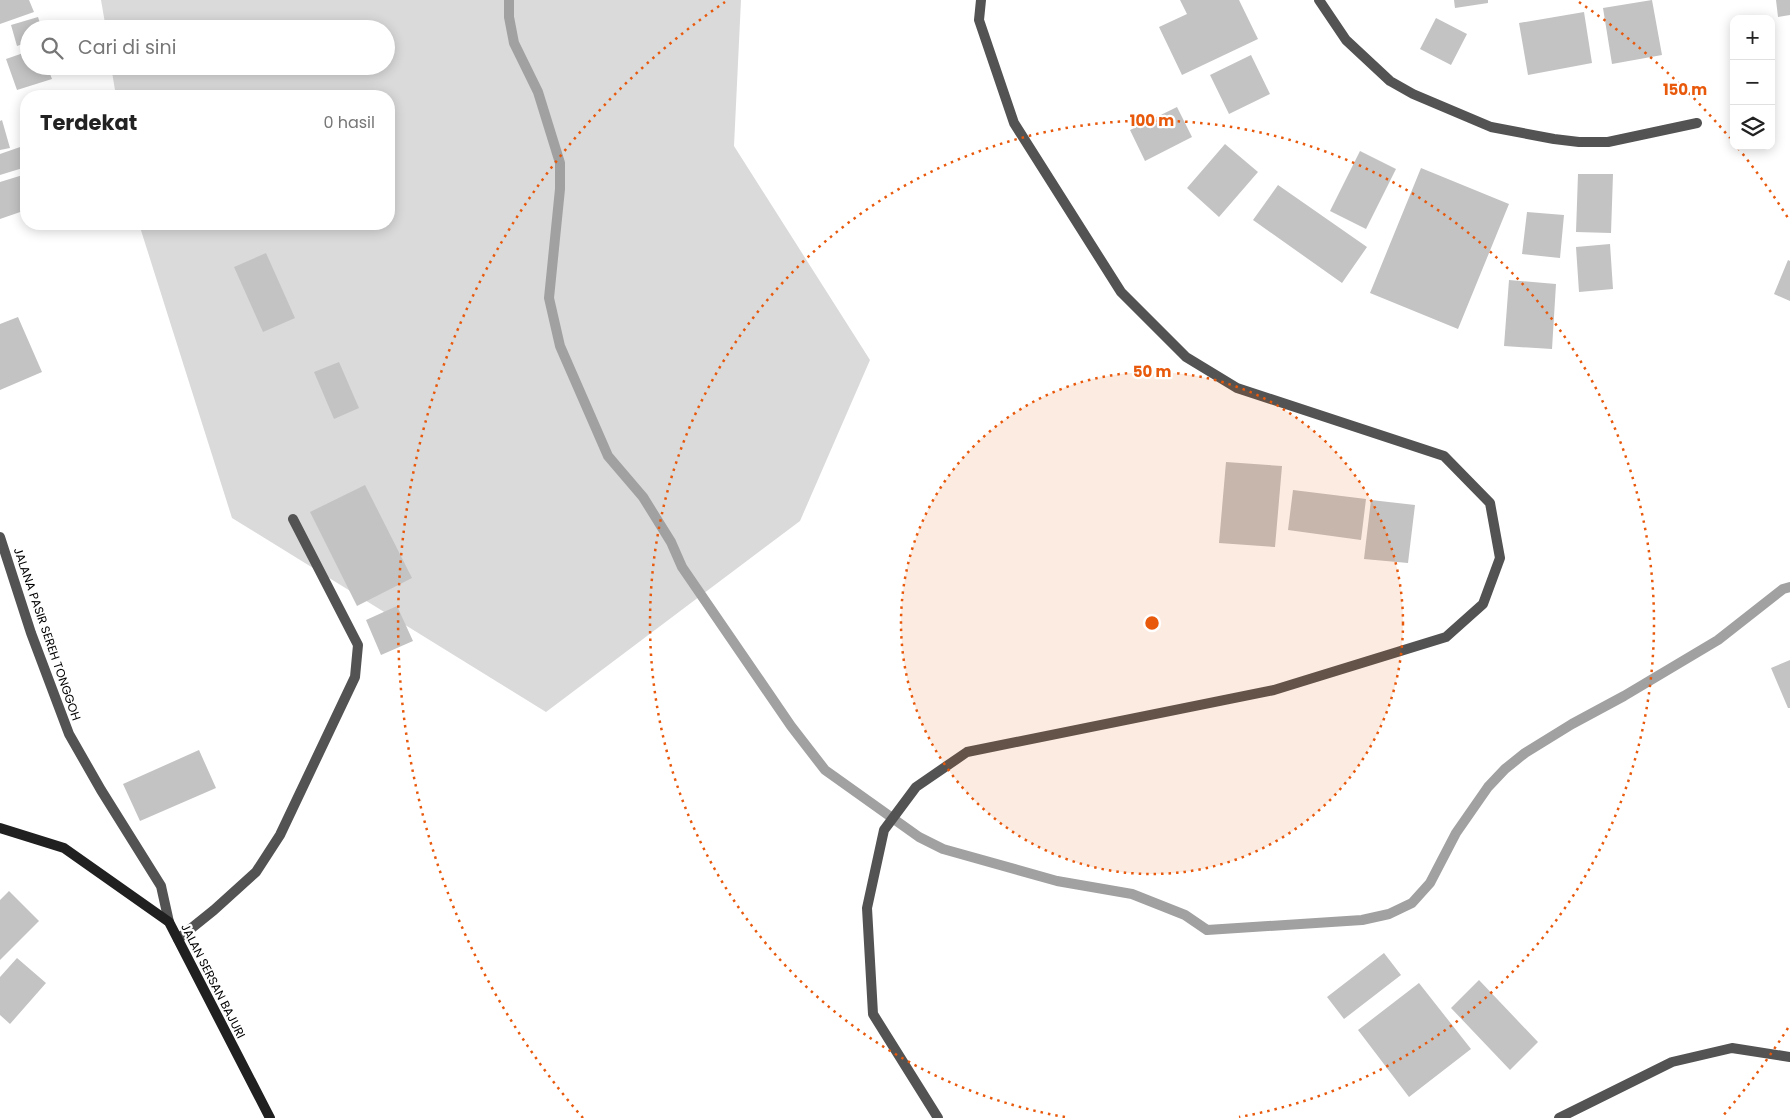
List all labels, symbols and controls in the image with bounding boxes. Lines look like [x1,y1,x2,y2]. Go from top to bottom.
map controls [1730,15,1775,150]
button: + [1730,15,1775,60]
search box [20,20,395,75]
icon: search [38,34,66,62]
text: Cari di sini [78,34,176,61]
button: − [1730,60,1775,105]
text: 150 m [1663,79,1707,100]
button: layers [1730,105,1775,150]
text: Terdekat [40,108,137,137]
text: 100 m [1130,110,1174,131]
text: 0 hasil [323,111,375,134]
text: 50 m [1133,361,1171,382]
street label: JALANA PASIR SEREH TONGGOH [10,545,85,723]
centre of rings [1143,614,1161,632]
street label: JALAN SERSAN BAJURI [177,920,250,1041]

